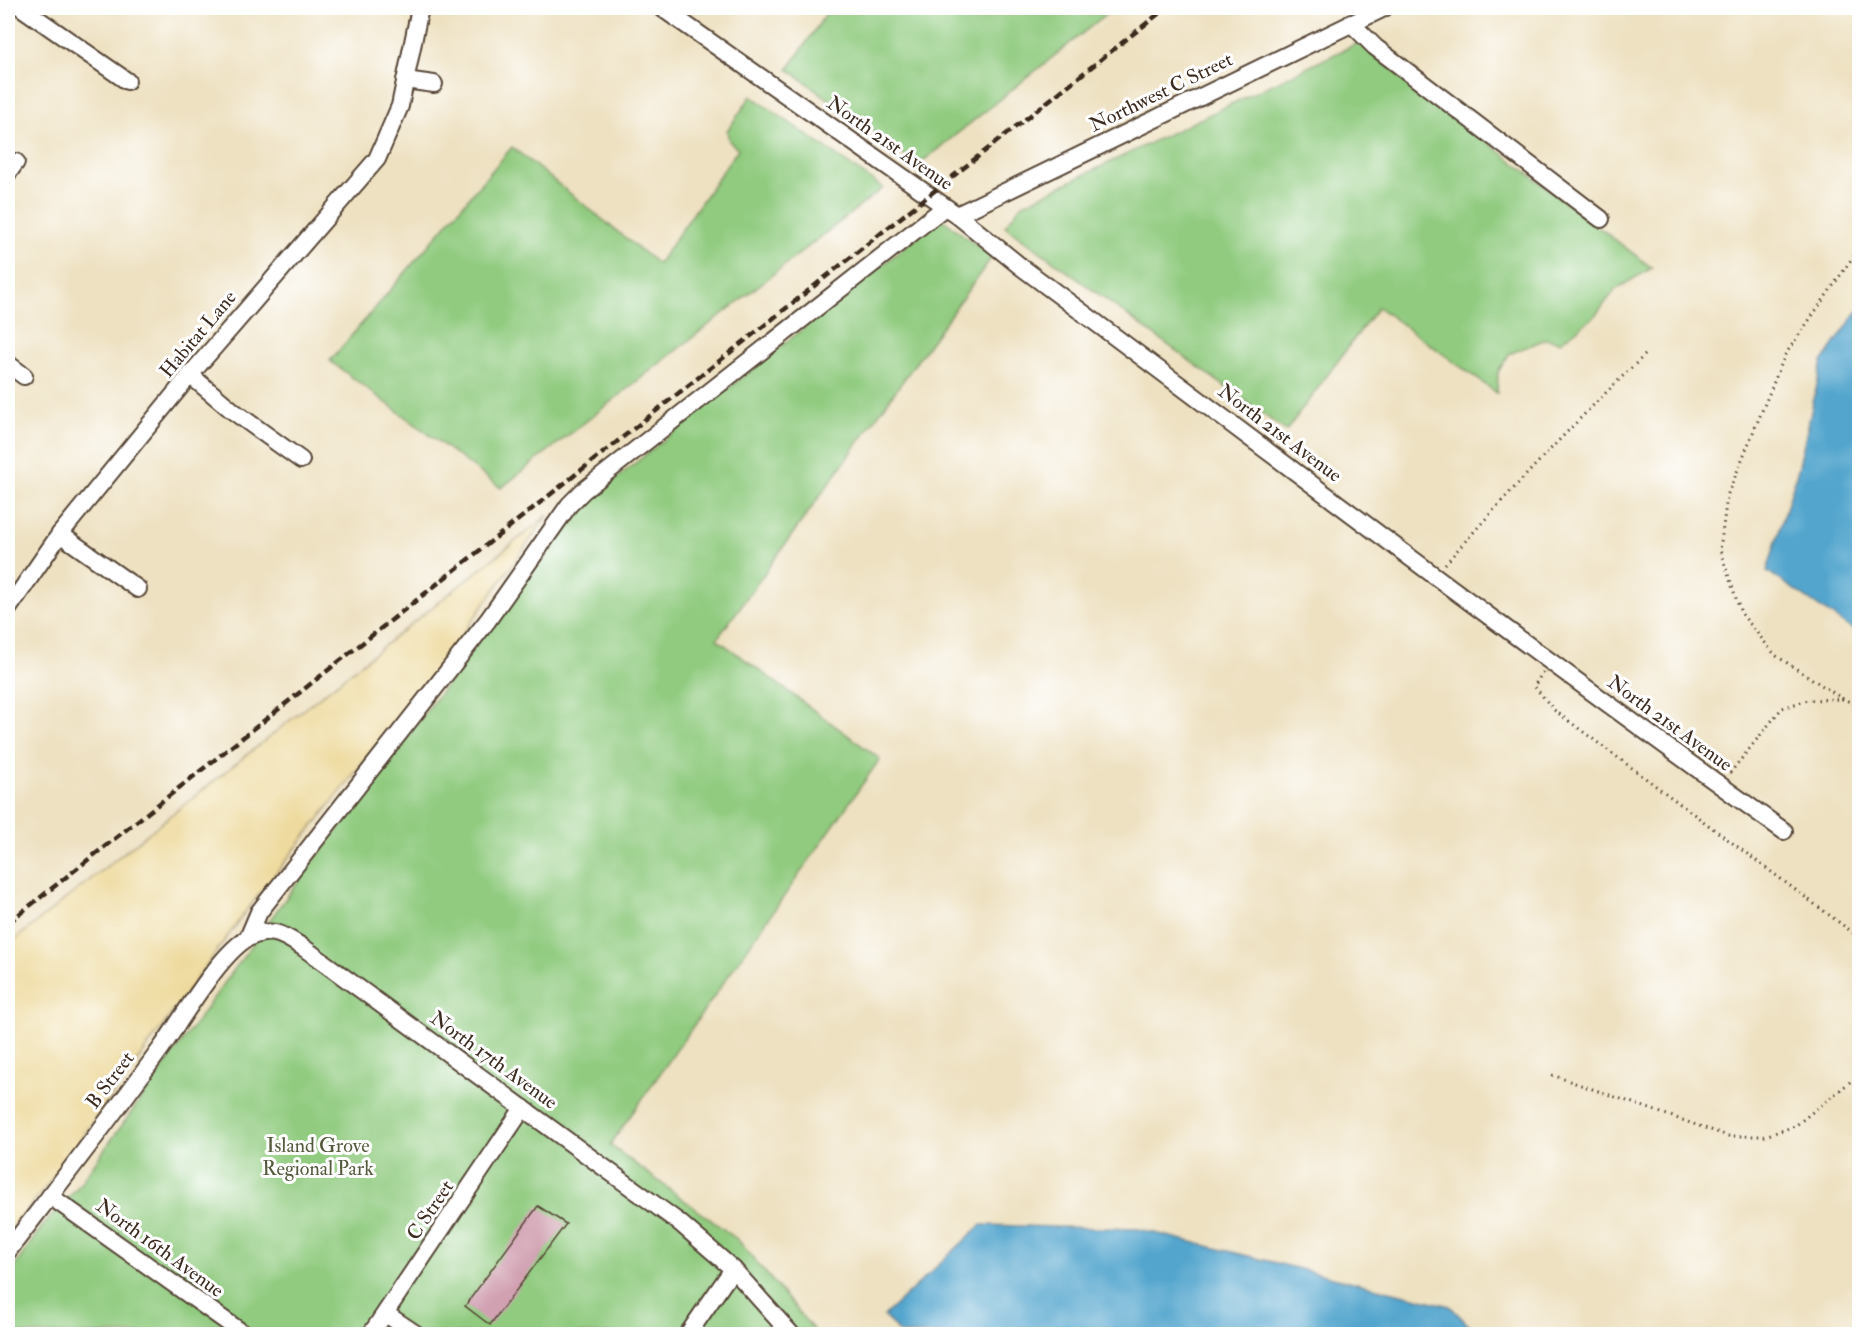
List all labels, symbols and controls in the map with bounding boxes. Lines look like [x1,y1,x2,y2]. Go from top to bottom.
street label: Northwest C Street [1085,46,1237,138]
street label: North 21st Avenue [822,90,958,196]
street label: Habitat Lane [154,285,242,383]
street label: North 21st Avenue [1213,378,1347,488]
street label: North 21st Avenue [1603,669,1737,777]
street label: North 17th Avenue [426,1005,562,1115]
street label: B Street [80,1046,140,1114]
park label: Island Grove Regional Park [262,1133,374,1181]
street label: C Street [401,1175,459,1245]
street label: North 16th Avenue [91,1193,229,1303]

